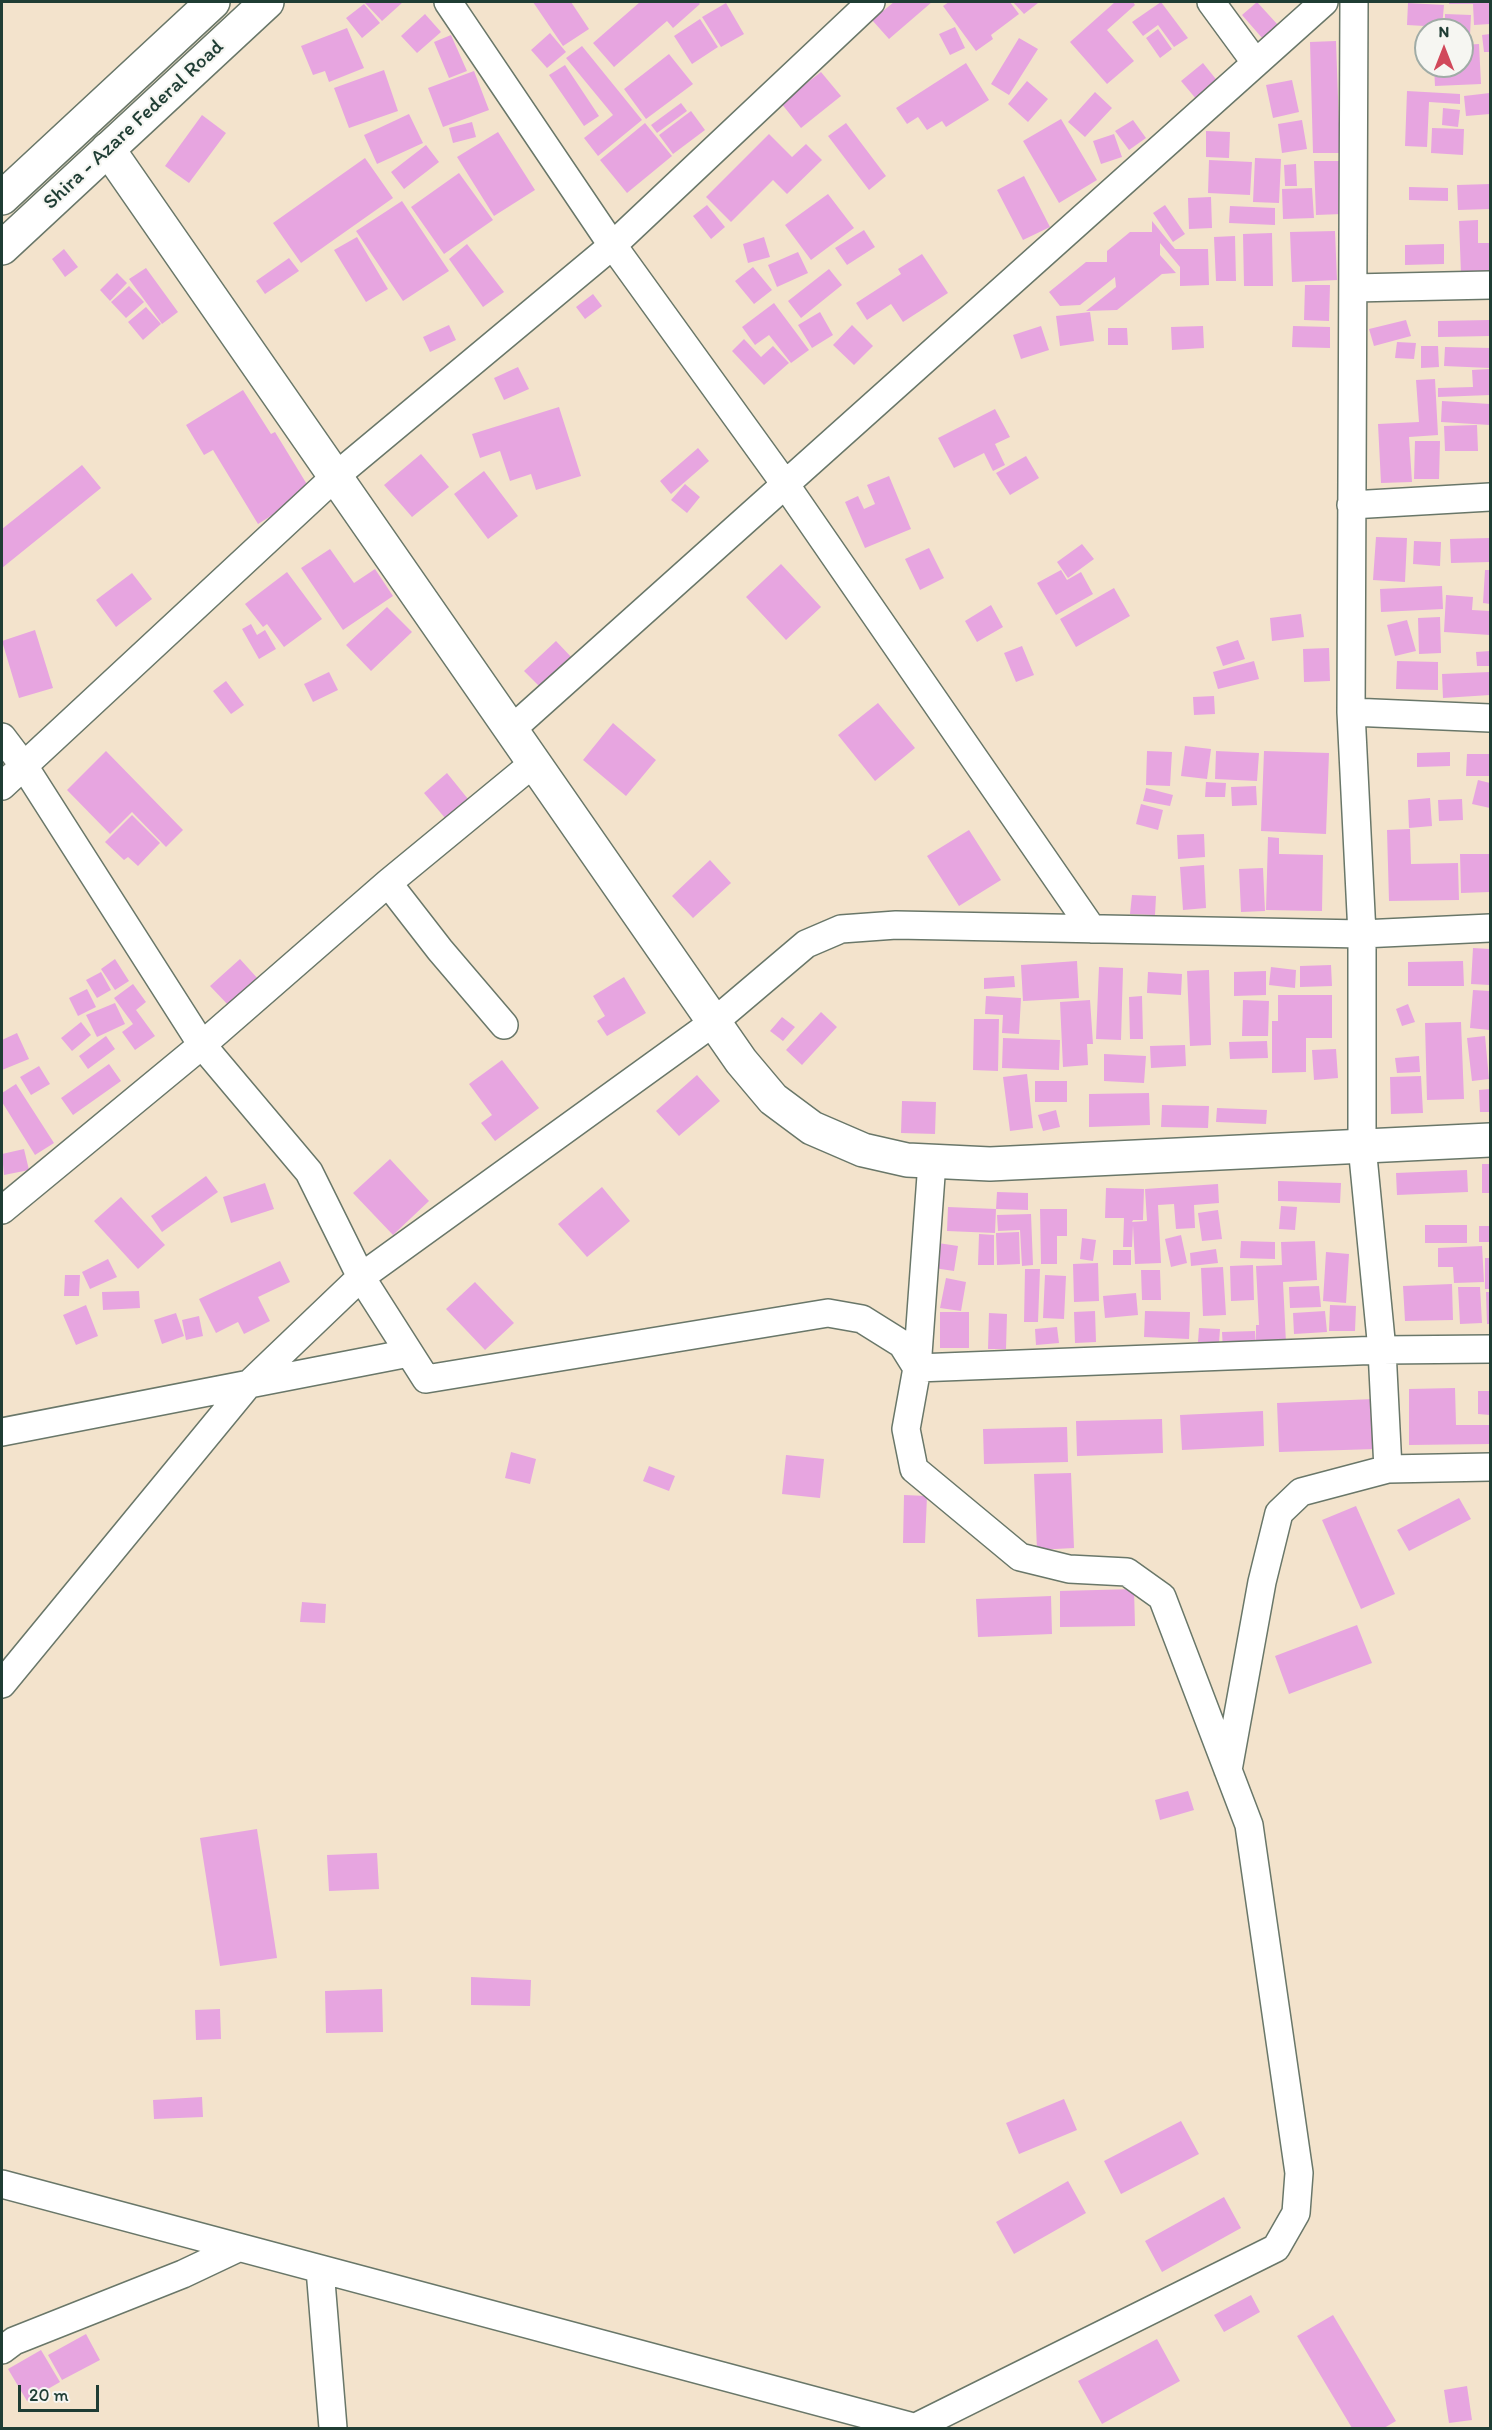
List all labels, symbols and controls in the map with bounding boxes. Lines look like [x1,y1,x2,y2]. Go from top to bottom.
north arrow [1414,18,1474,78]
text: N [1439,22,1449,41]
street label: Shira - Azare Federal Road [38,35,230,215]
scale bar [21,2373,102,2411]
text: 20 m [29,2384,69,2406]

